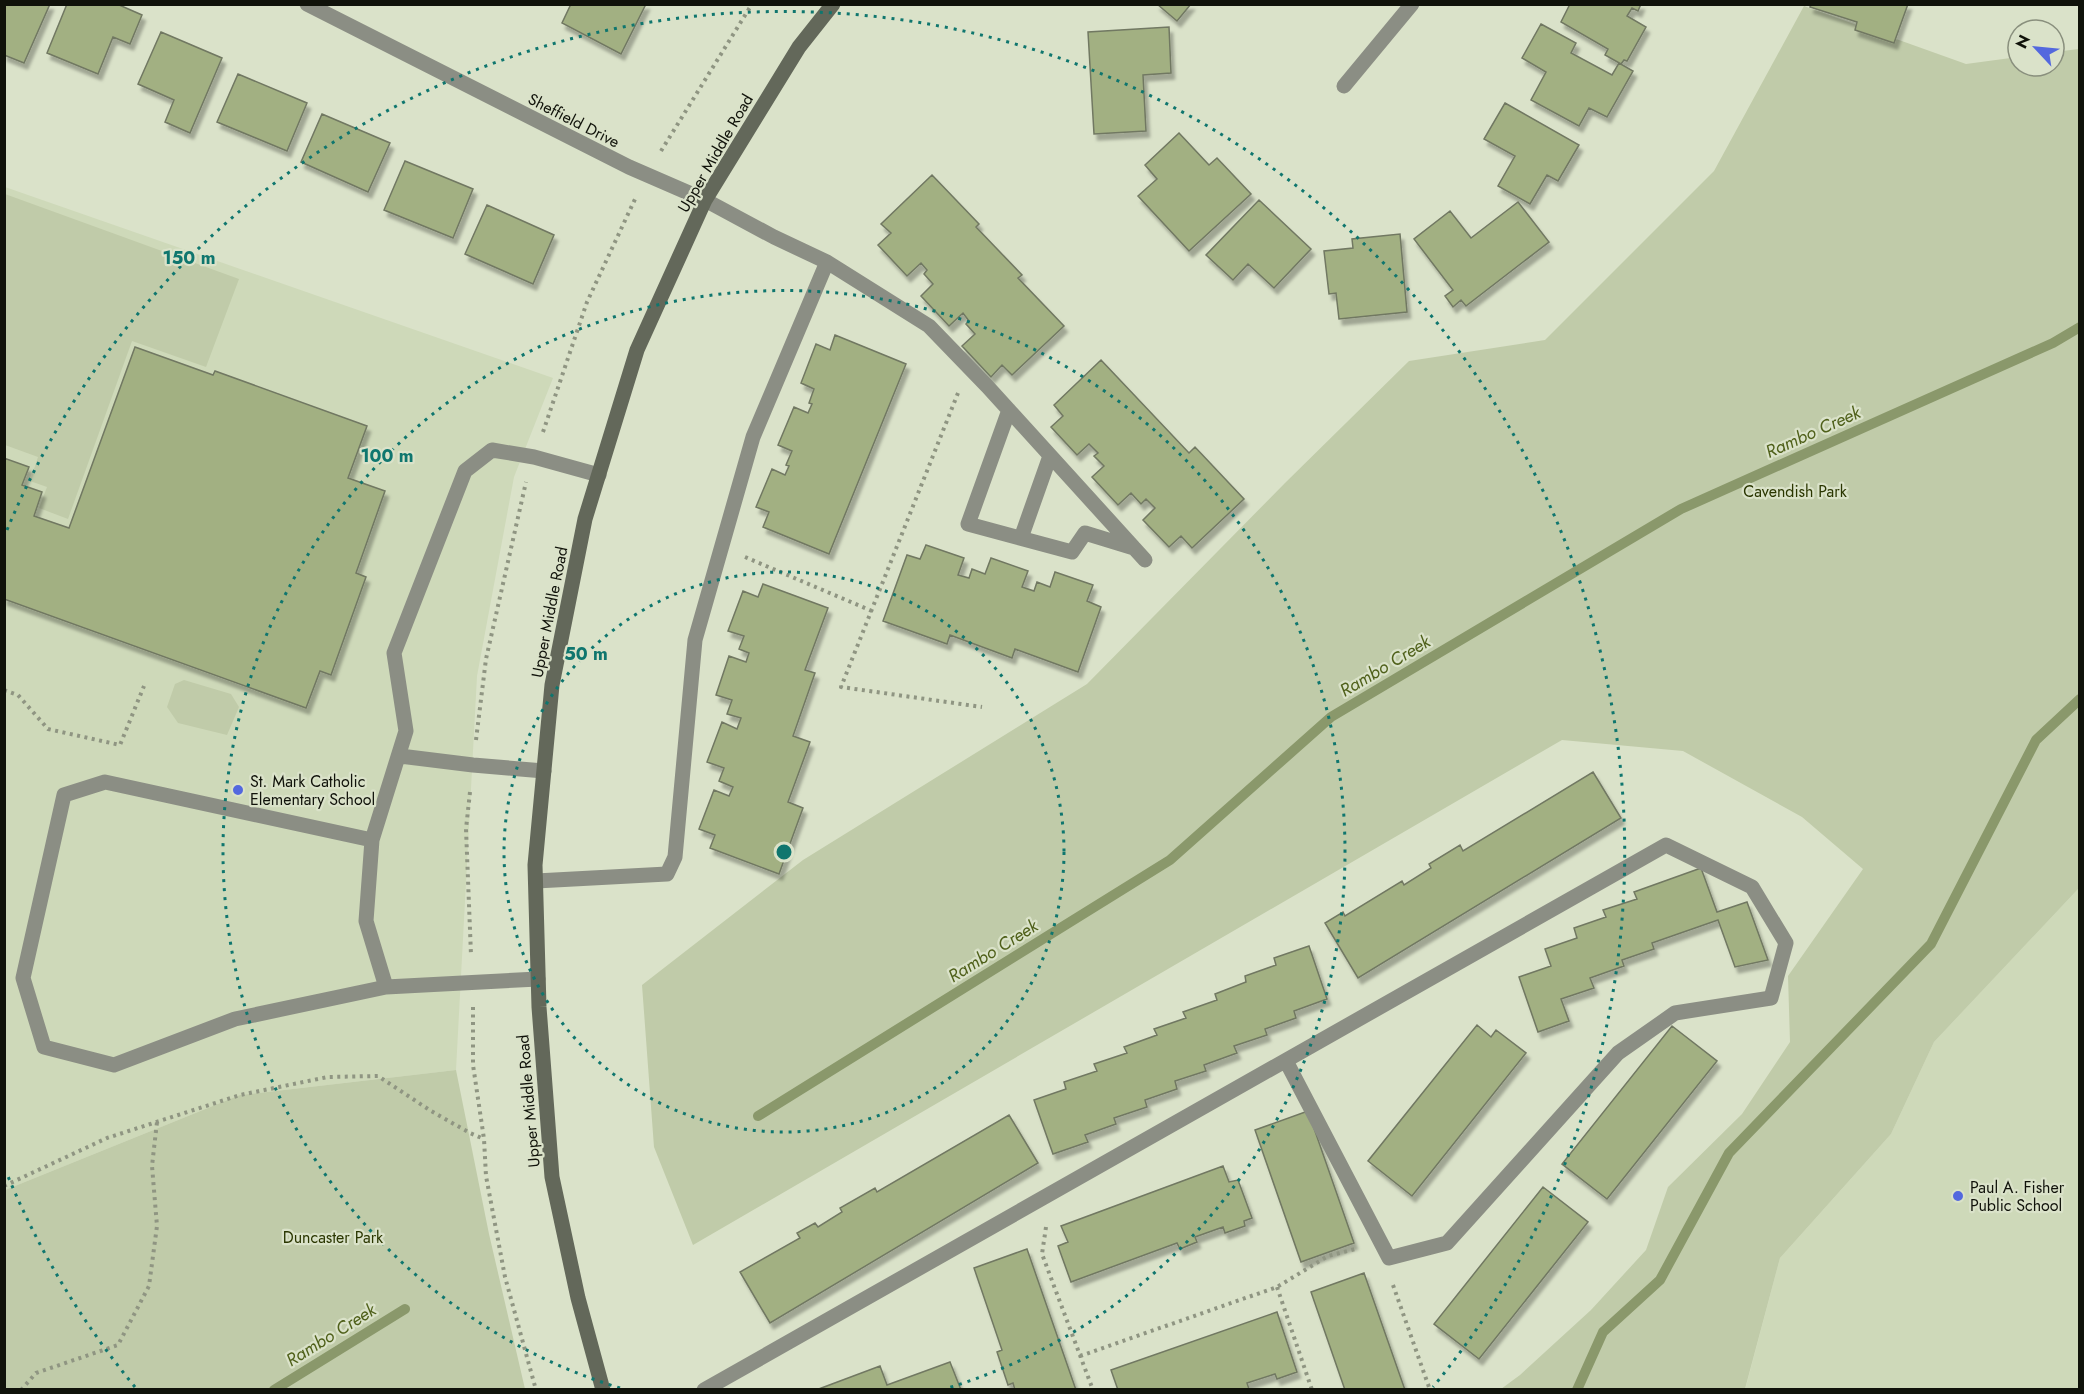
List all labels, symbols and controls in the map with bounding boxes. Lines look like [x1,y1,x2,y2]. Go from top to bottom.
north arrow [2006,18,2066,78]
text: N [2010,31,2036,52]
street label: Sheffield Drive [524,87,624,153]
street label: Upper Middle Road [672,90,759,217]
text: 150 m [163,245,215,271]
water label: Rambo Creek [1761,399,1866,465]
text: 100 m [360,443,414,469]
park label: Cavendish Park [1743,480,1848,503]
street label: Upper Middle Road [525,544,574,680]
water label: Rambo Creek [1335,628,1436,703]
text: 50 m [564,641,608,667]
place label: St. Mark Catholic Elementary School [250,770,375,811]
marker: St. Mark Catholic Elementary School [231,783,245,797]
centre of rings [774,842,794,862]
water label: Rambo Creek [943,912,1044,989]
street label: Upper Middle Road [511,1034,546,1168]
place label: Paul A. Fisher Public School [1970,1176,2065,1217]
marker: Paul A. Fisher Public School [1951,1189,1965,1203]
park label: Duncaster Park [283,1226,384,1249]
water label: Rambo Creek [281,1296,382,1373]

